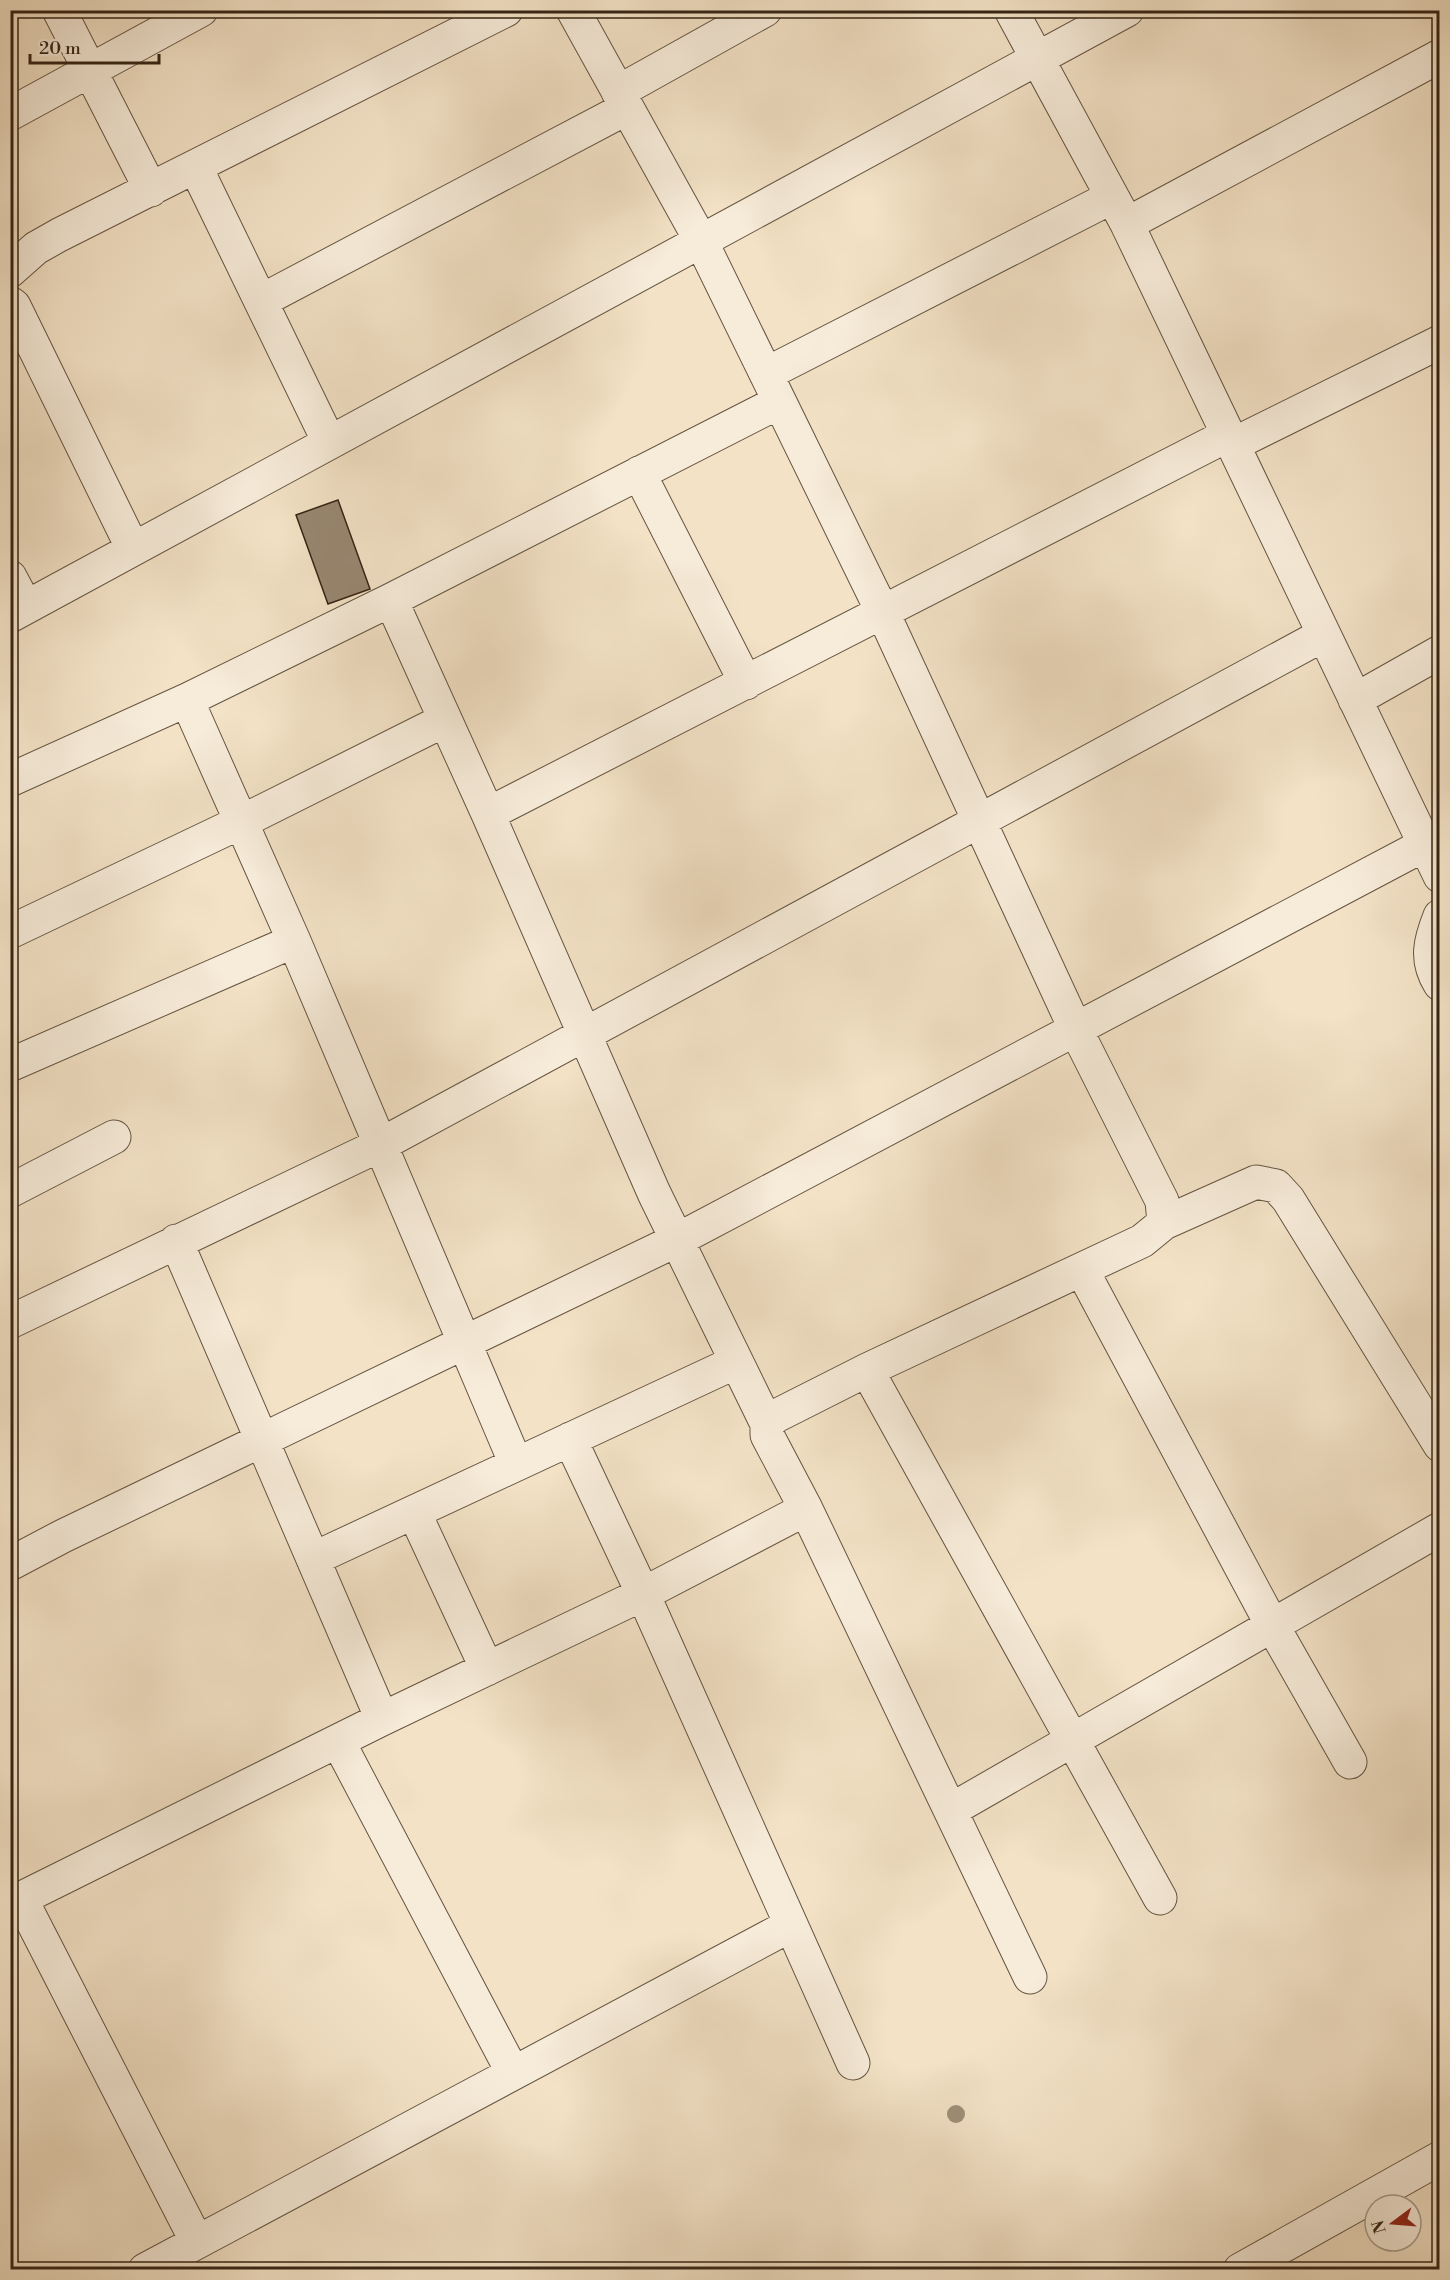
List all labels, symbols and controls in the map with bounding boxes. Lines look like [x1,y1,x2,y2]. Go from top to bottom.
scale bar [30,27,159,65]
text: 20 m [39,37,81,60]
north arrow [1363,2193,1423,2253]
text: N [1368,2218,1391,2236]

